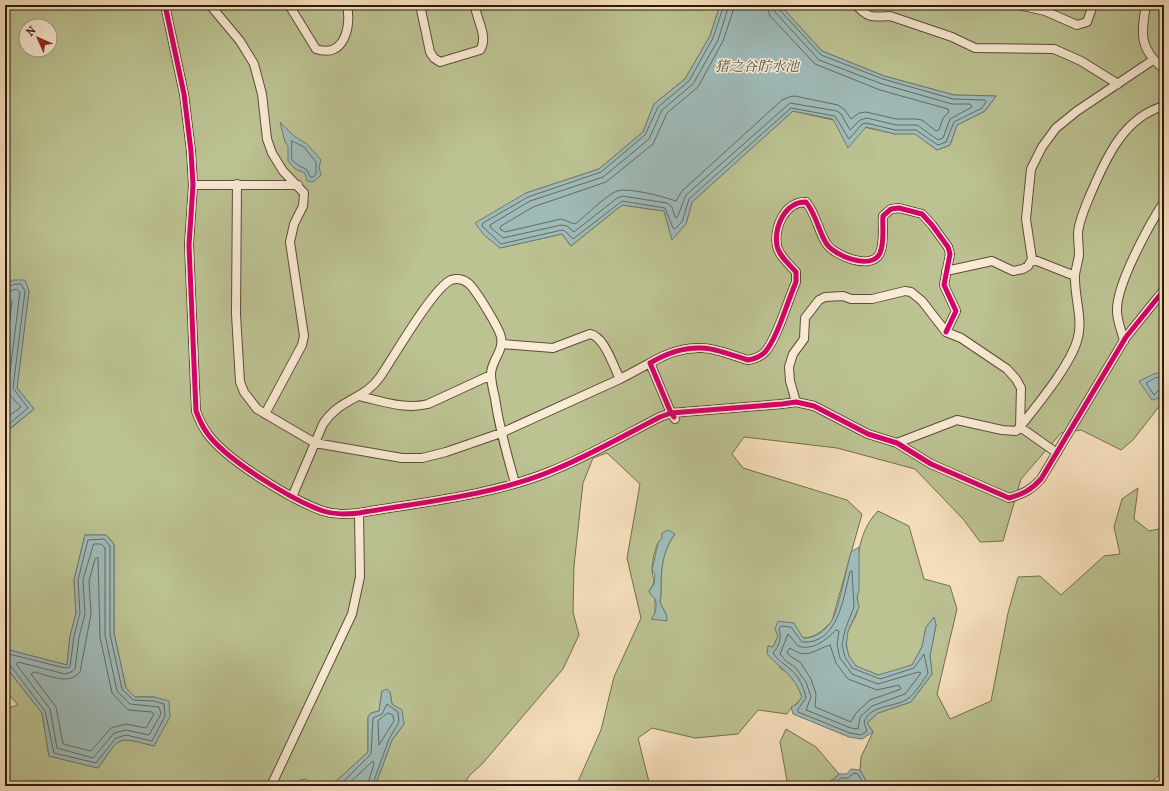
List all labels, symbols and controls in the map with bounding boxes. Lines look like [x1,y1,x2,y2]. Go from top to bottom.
north arrow [18,18,58,58]
text: N [24,23,39,39]
water label: 猪之谷貯水池 [715,58,801,75]

